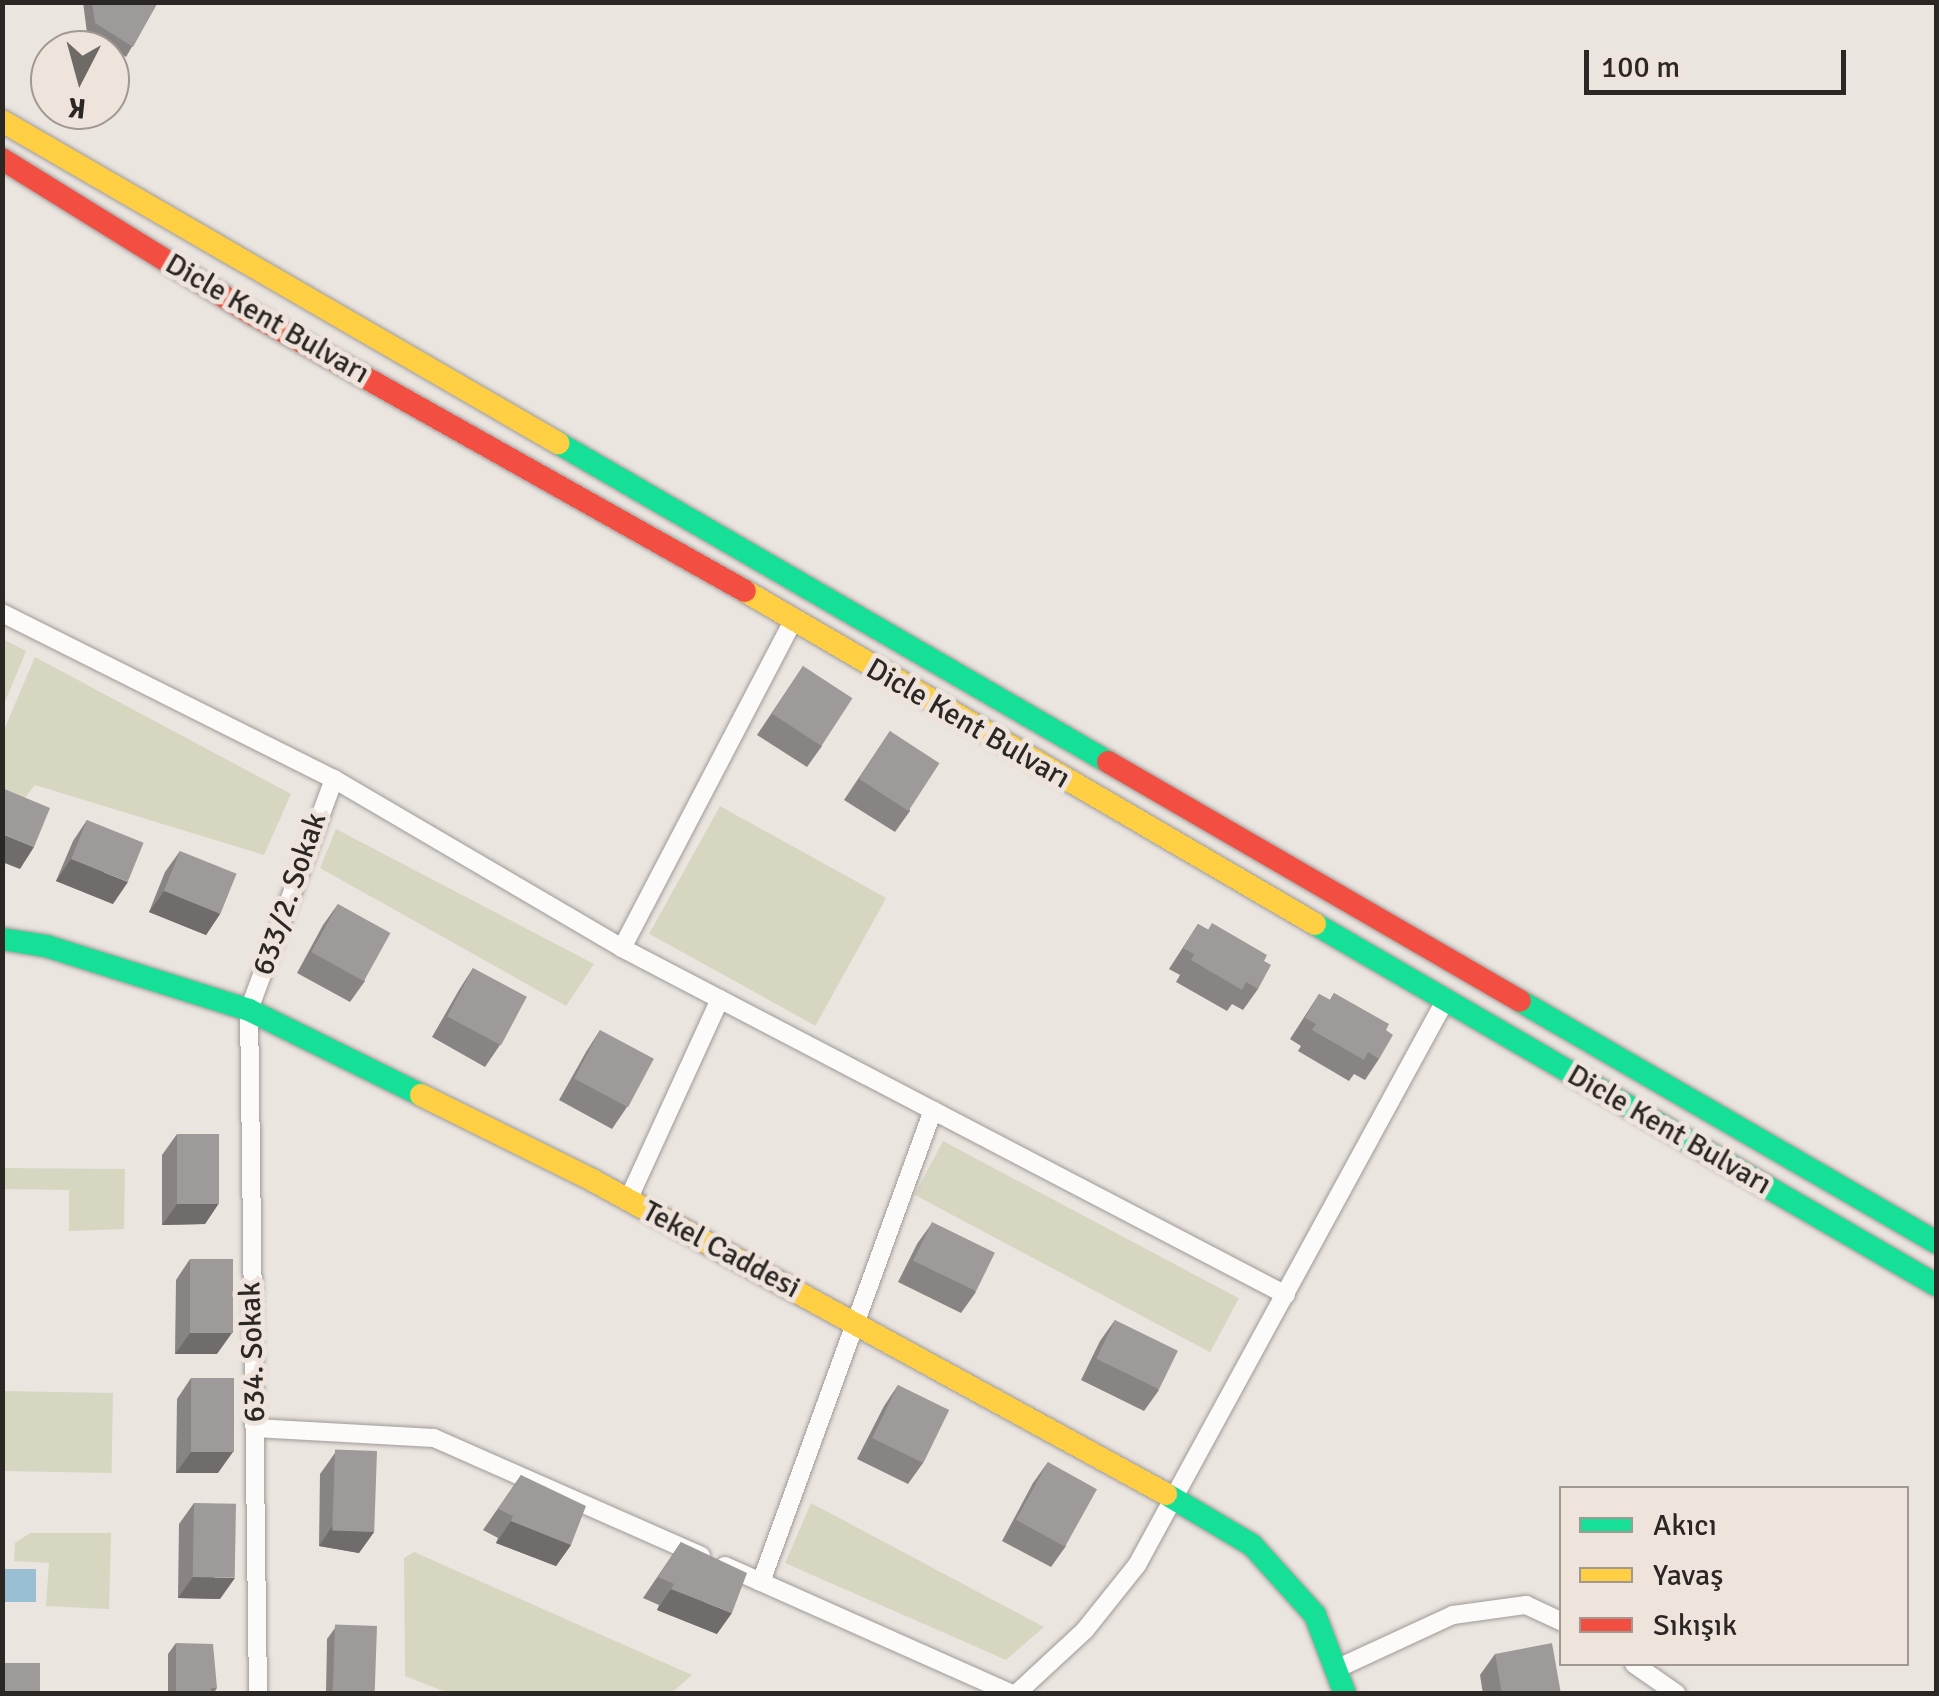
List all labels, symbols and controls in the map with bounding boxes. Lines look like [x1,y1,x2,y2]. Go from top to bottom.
north arrow [30,30,130,130]
scale bar [1589,30,1852,92]
text: 100 m [1601,49,1680,86]
text: K [67,90,87,126]
street label: Dicle Kent Bulvarı [159,246,375,392]
street label: Dicle Kent Bulvarı [860,651,1076,797]
street label: 633/2. Sokak [245,808,335,980]
street label: Dicle Kent Bulvarı [1561,1057,1777,1203]
street label: Tekel Caddesi [636,1193,806,1307]
street label: 634. Sokak [233,1281,273,1423]
legend [1559,1486,1909,1666]
text: Akıcı [1653,1507,1717,1544]
text: Yavaş [1653,1557,1723,1594]
text: Sıkışık [1653,1607,1737,1644]

